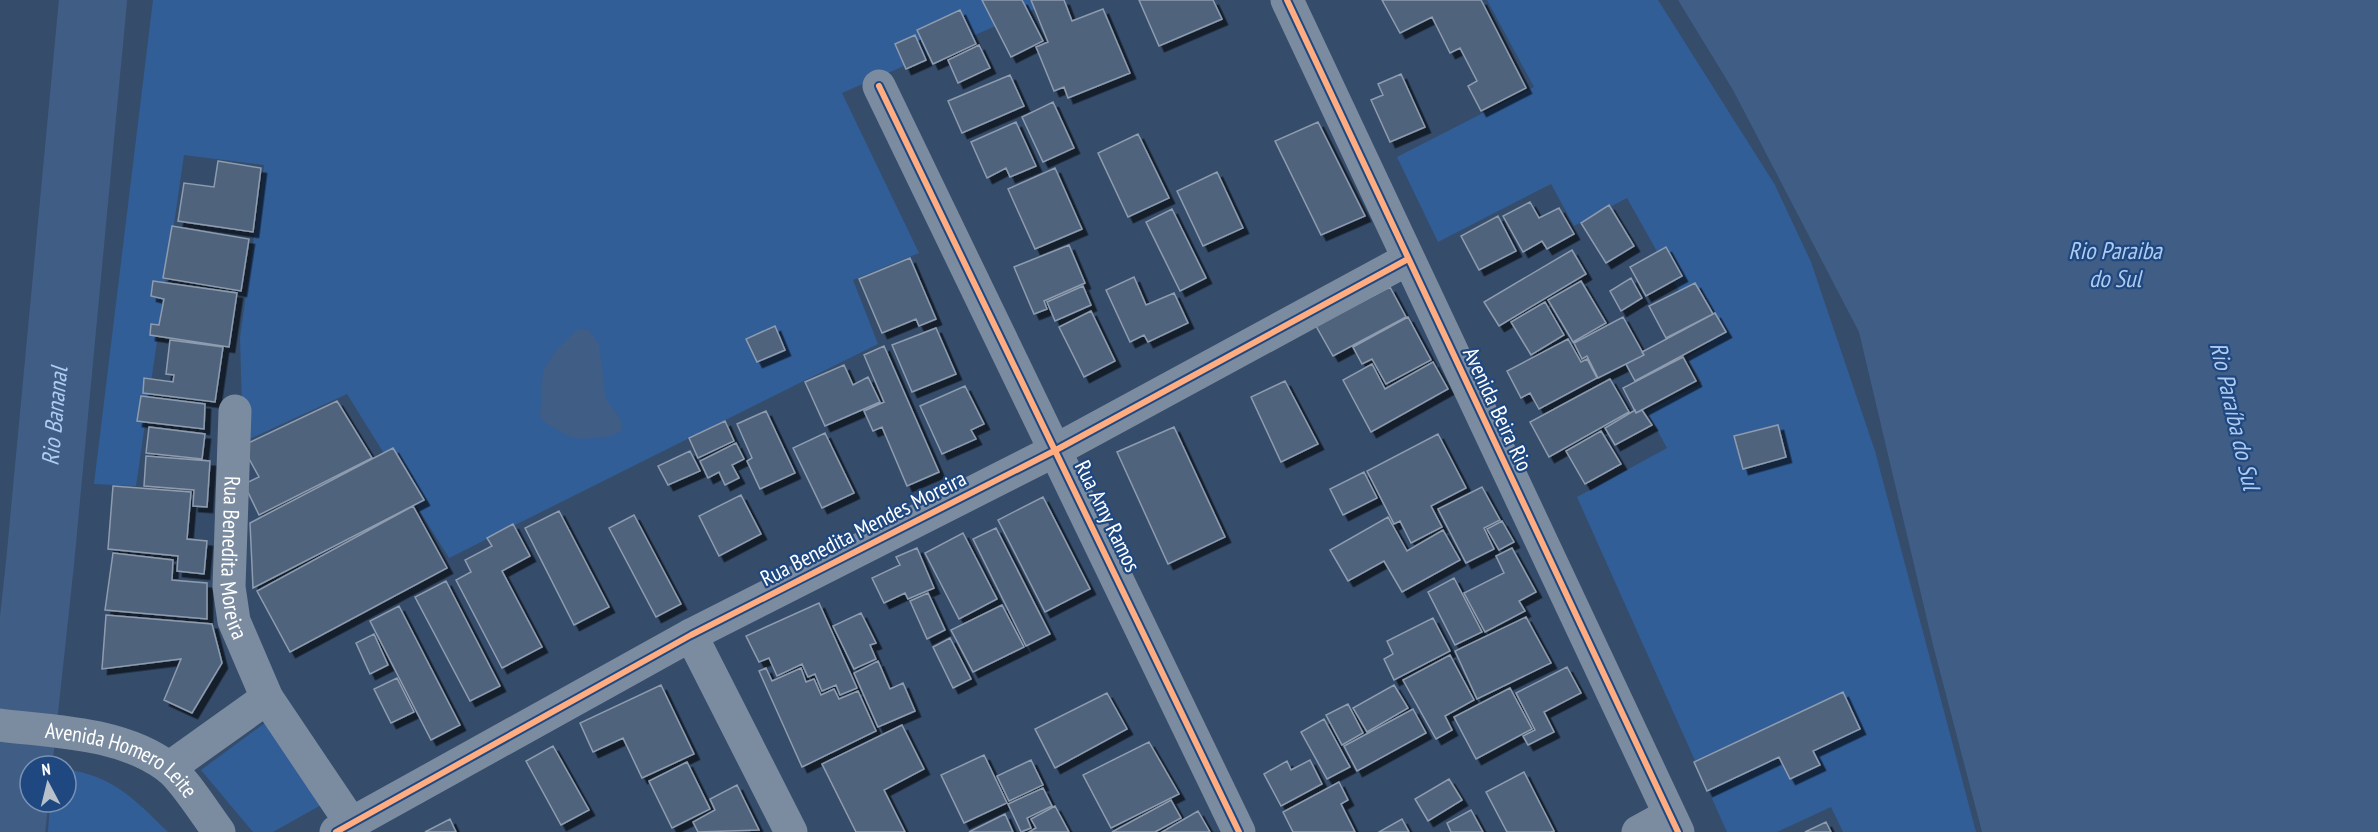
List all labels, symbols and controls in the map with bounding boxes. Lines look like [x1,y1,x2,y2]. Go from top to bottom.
water label: Rio Paraiba do Sul [2068,235,2163,294]
water label: Rio Paraíba do Sul [2203,339,2268,495]
street label: Avenida Beira Rio [1457,343,1539,475]
water label: Rio Bananal [34,363,74,467]
street label: Rua Amy Ramos [1069,456,1147,576]
street label: Rua Benedita Mendes Moreira [755,464,971,592]
street label: Rua Benedita Moreira [214,475,254,644]
street label: Avenida Homero Leite [44,716,204,803]
north arrow [18,754,78,814]
text: N [41,759,52,780]

